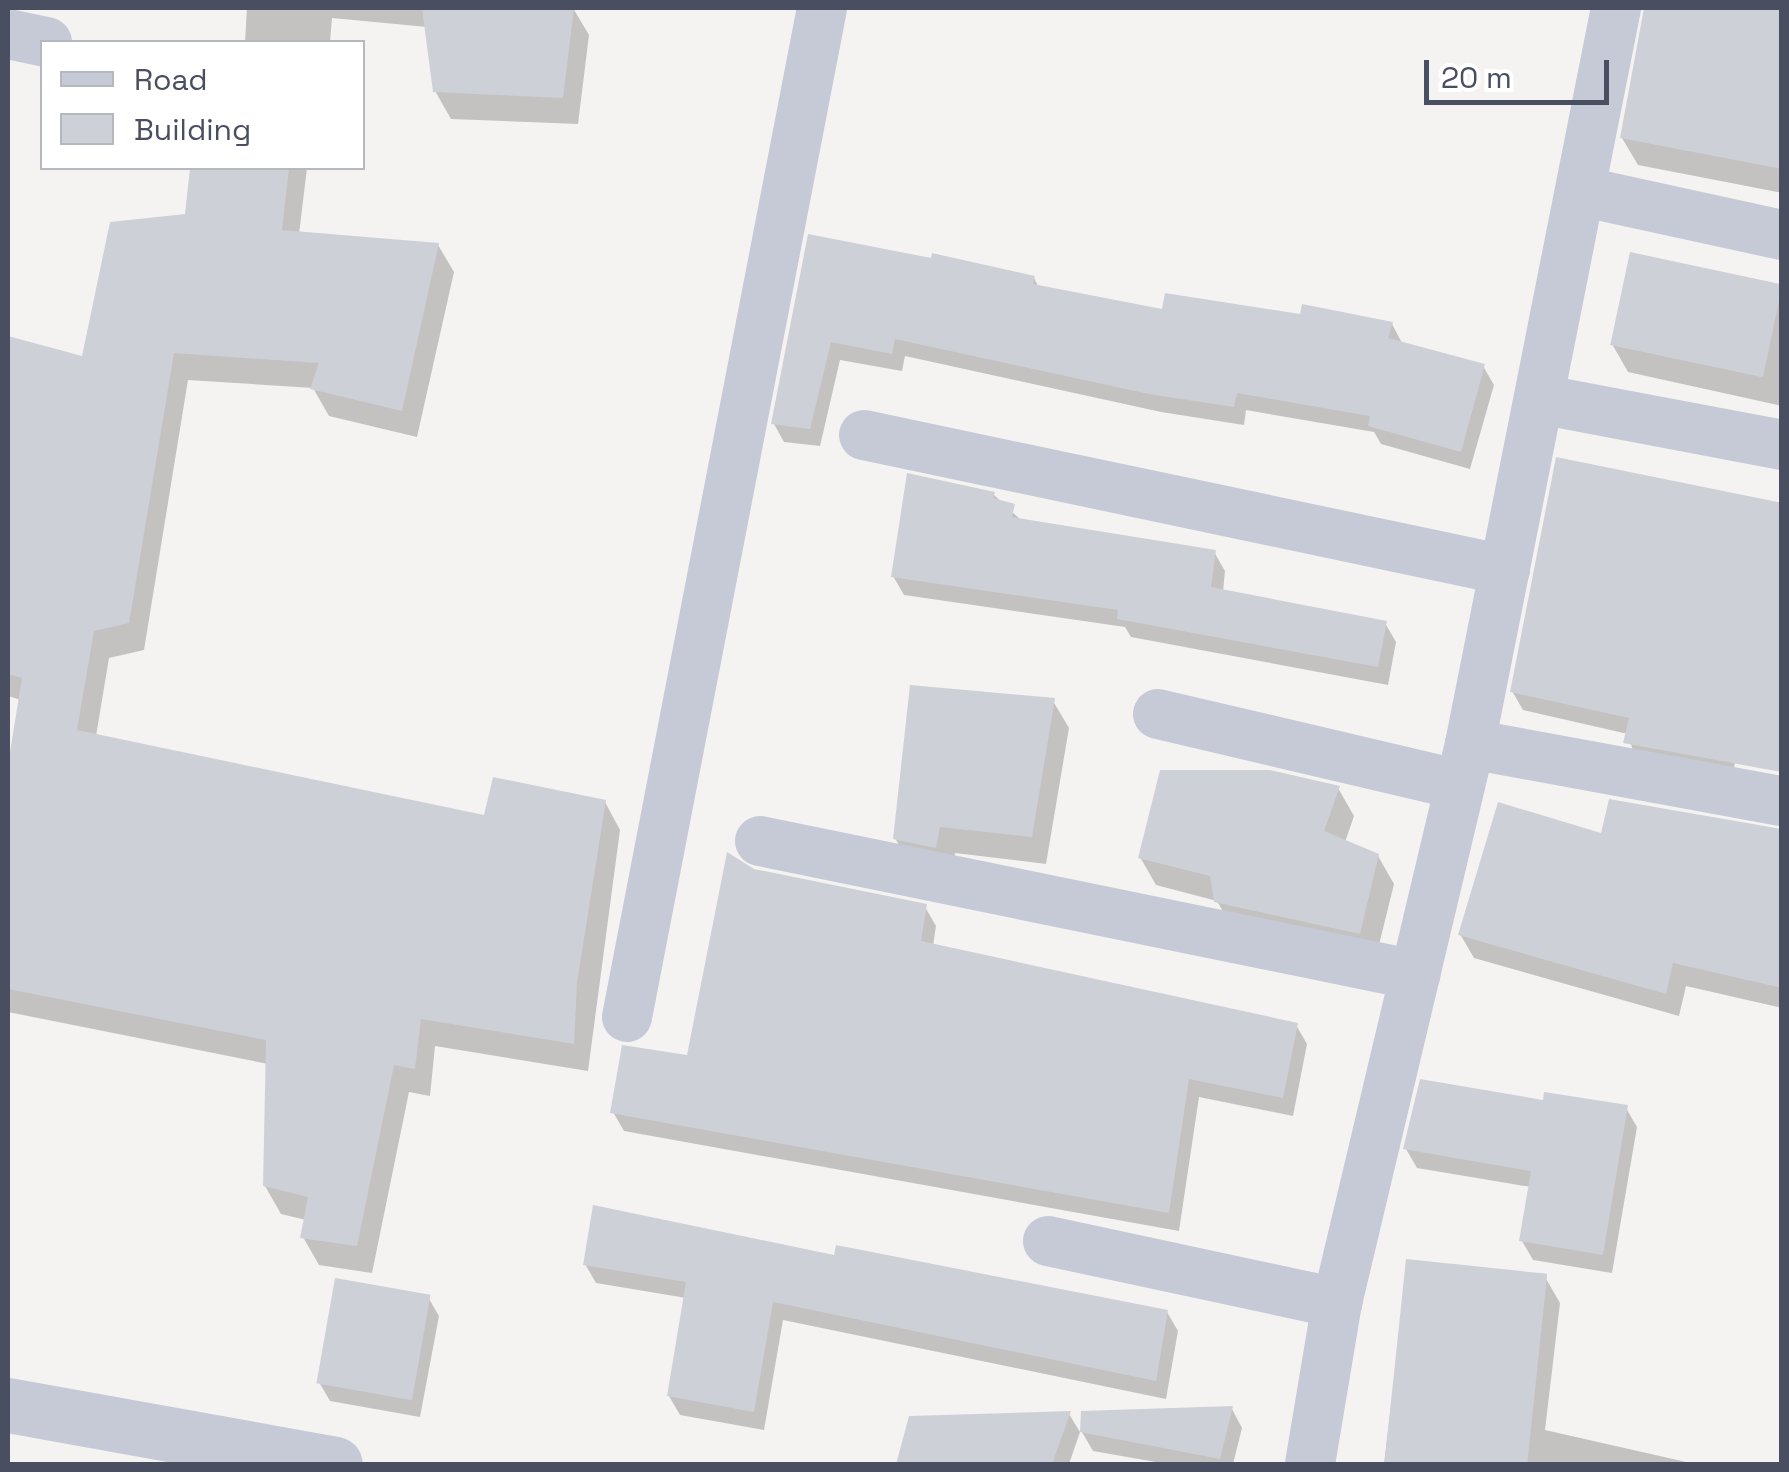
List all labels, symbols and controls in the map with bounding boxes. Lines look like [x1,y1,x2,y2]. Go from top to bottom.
legend [40,40,365,170]
scale bar [1429,40,1614,102]
text: 20 m [1441,58,1512,97]
text: Road [134,60,208,99]
text: Building [134,110,251,149]

